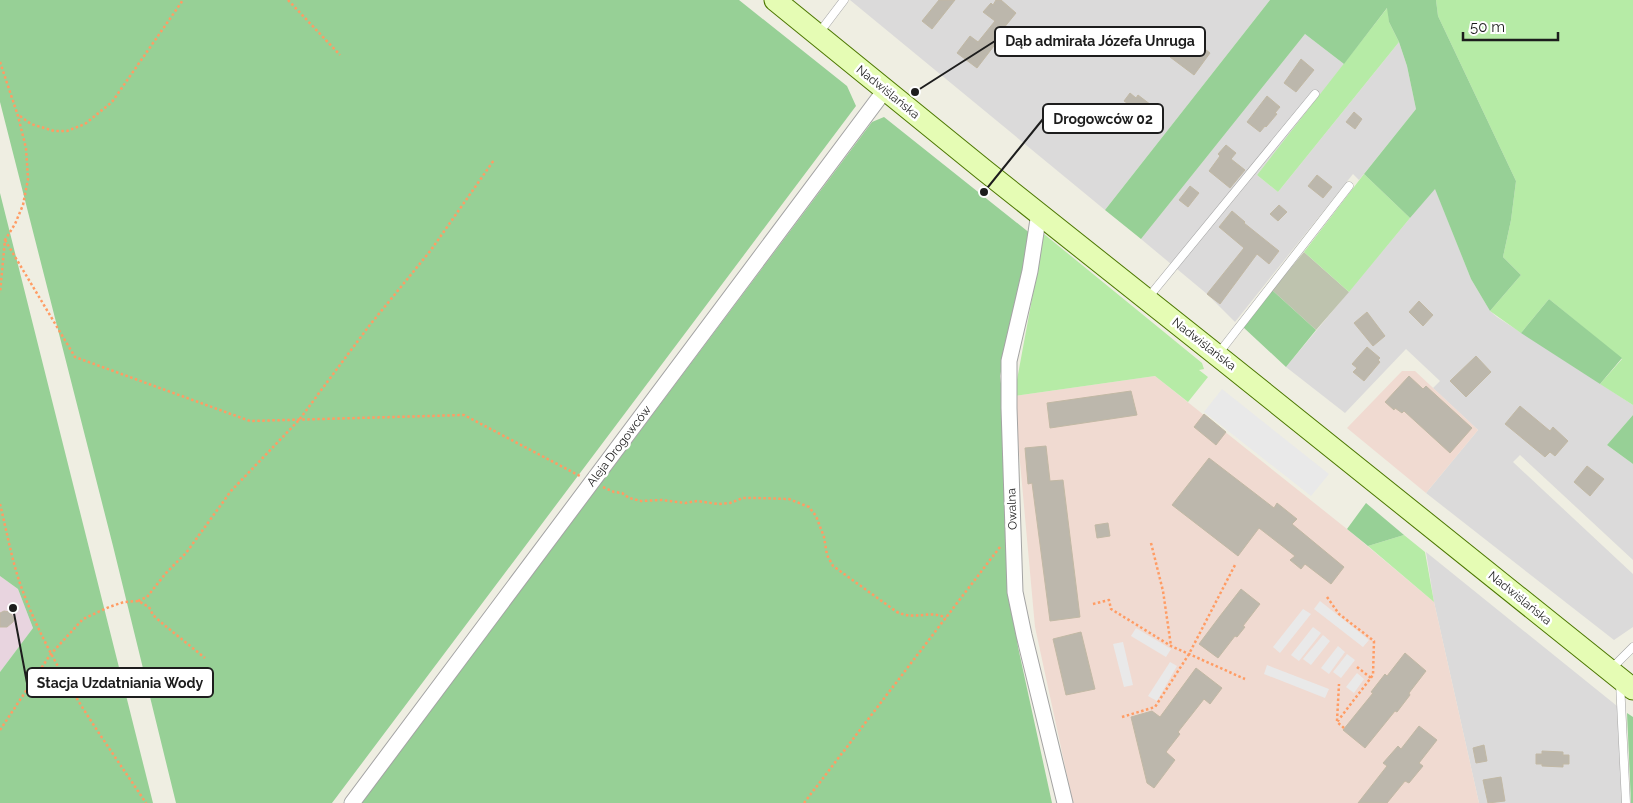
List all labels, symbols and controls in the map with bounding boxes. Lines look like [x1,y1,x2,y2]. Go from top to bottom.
scale bar [1463,10,1558,42]
text: 50 m [1470,18,1505,36]
callout: Dąb admirała Józefa Unruga [995,27,1205,56]
text: Dąb admirała Józefa Unruga [1005,33,1195,49]
street label: Nadwiślańska [854,62,922,122]
callout: Drogowców 02 [1043,104,1163,133]
text: Drogowców 02 [1053,111,1153,127]
street label: Nadwiślańska [1169,315,1239,373]
street label: Aleja Drogowców [584,403,654,489]
street label: Owalna [1004,488,1020,530]
street label: Nadwiślańska [1486,568,1554,628]
callout: Stacja Uzdatniania Wody [27,668,213,697]
text: Stacja Uzdatniania Wody [37,675,203,691]

